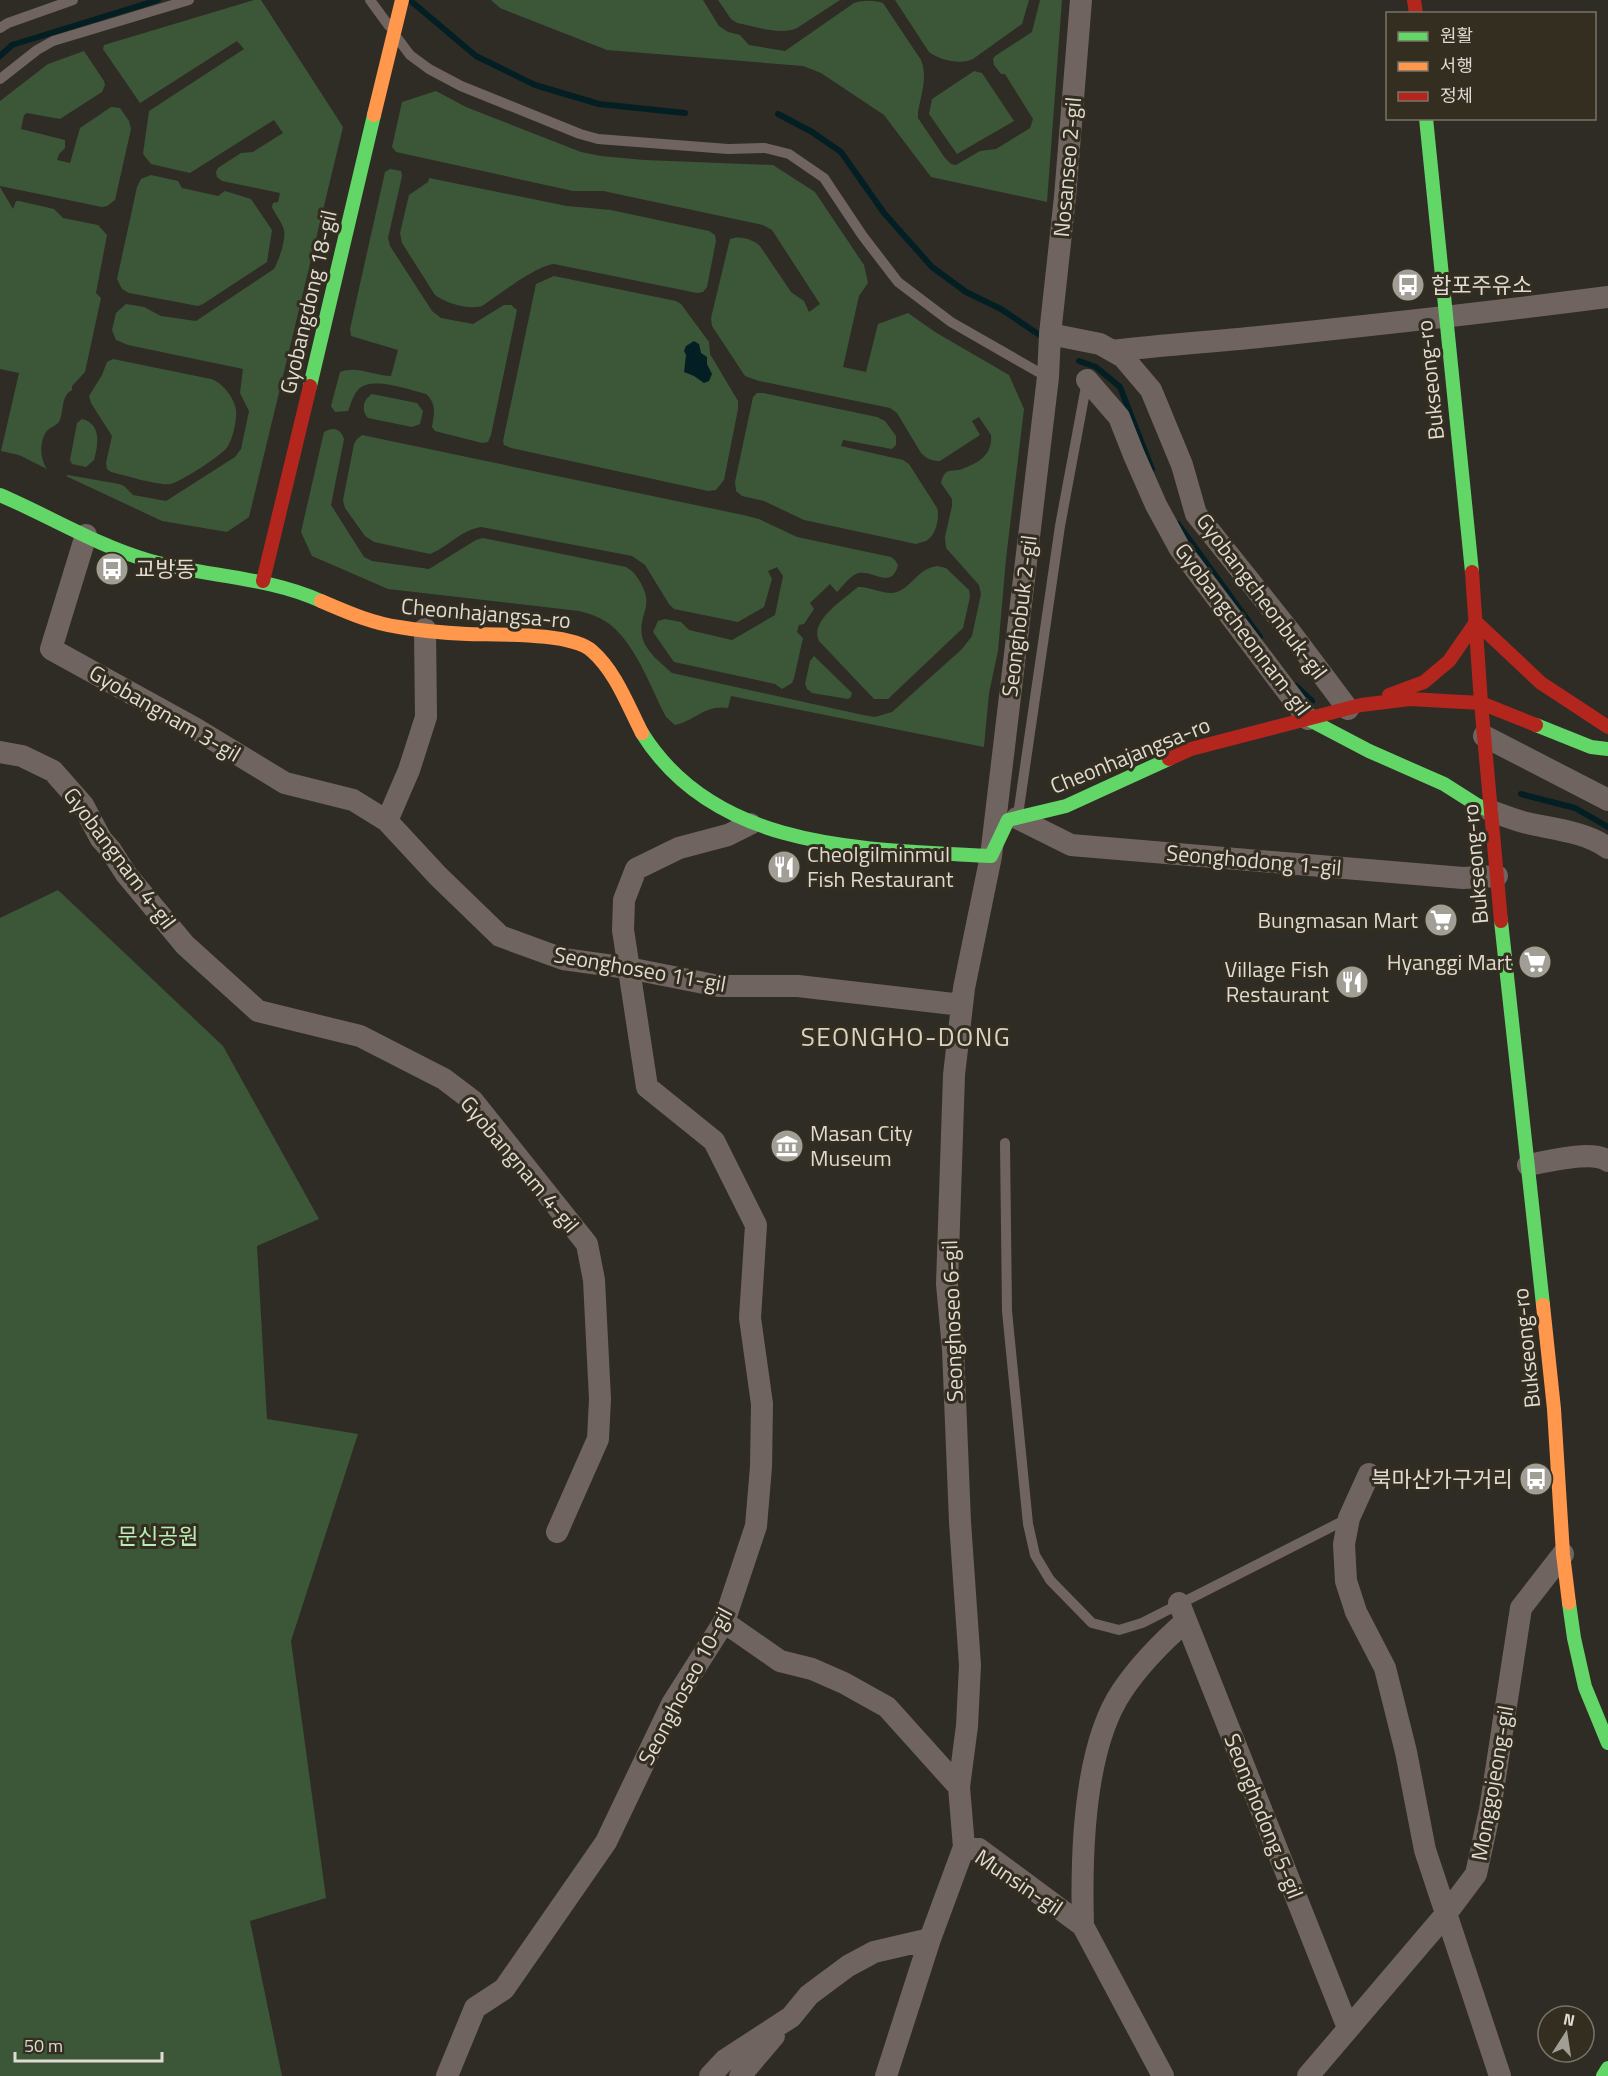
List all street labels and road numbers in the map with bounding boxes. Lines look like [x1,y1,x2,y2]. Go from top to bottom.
street label: Nosanseo 2-gil [1044,96,1090,238]
street label: Gyobangdong 18-gil [270,207,346,397]
street label: Bukseong-ro [1407,318,1453,442]
street label: Gyobangcheonbuk-gil [1188,506,1336,686]
street label: Seonghobuk 2-gil [992,533,1046,699]
street label: Gyobangcheonnam-gil [1166,535,1320,723]
street label: Cheonhajangsa-ro [400,589,572,637]
street label: Gyobangnam 3-gil [83,656,247,770]
street label: Cheonhajangsa-ro [1045,707,1215,803]
street label: Gyobangnam 4-gil [55,780,185,936]
street label: Bukseong-ro [1453,803,1497,925]
street label: Seonghodong 1-gil [1165,835,1343,885]
street label: Seonghoseo 11-gil [551,937,729,1001]
street label: Gyobangnam 4-gil [452,1088,588,1240]
street label: Seonghoseo 6-gil [932,1239,972,1403]
street label: Bukseong-ro [1503,1286,1549,1410]
street label: Seonghoseo 10-gil [629,1601,741,1771]
street label: Monggojeong-gil [1462,1703,1522,1863]
street label: Seonghodong 5-gil [1215,1728,1313,1904]
street label: Munsin-gil [968,1840,1070,1924]

